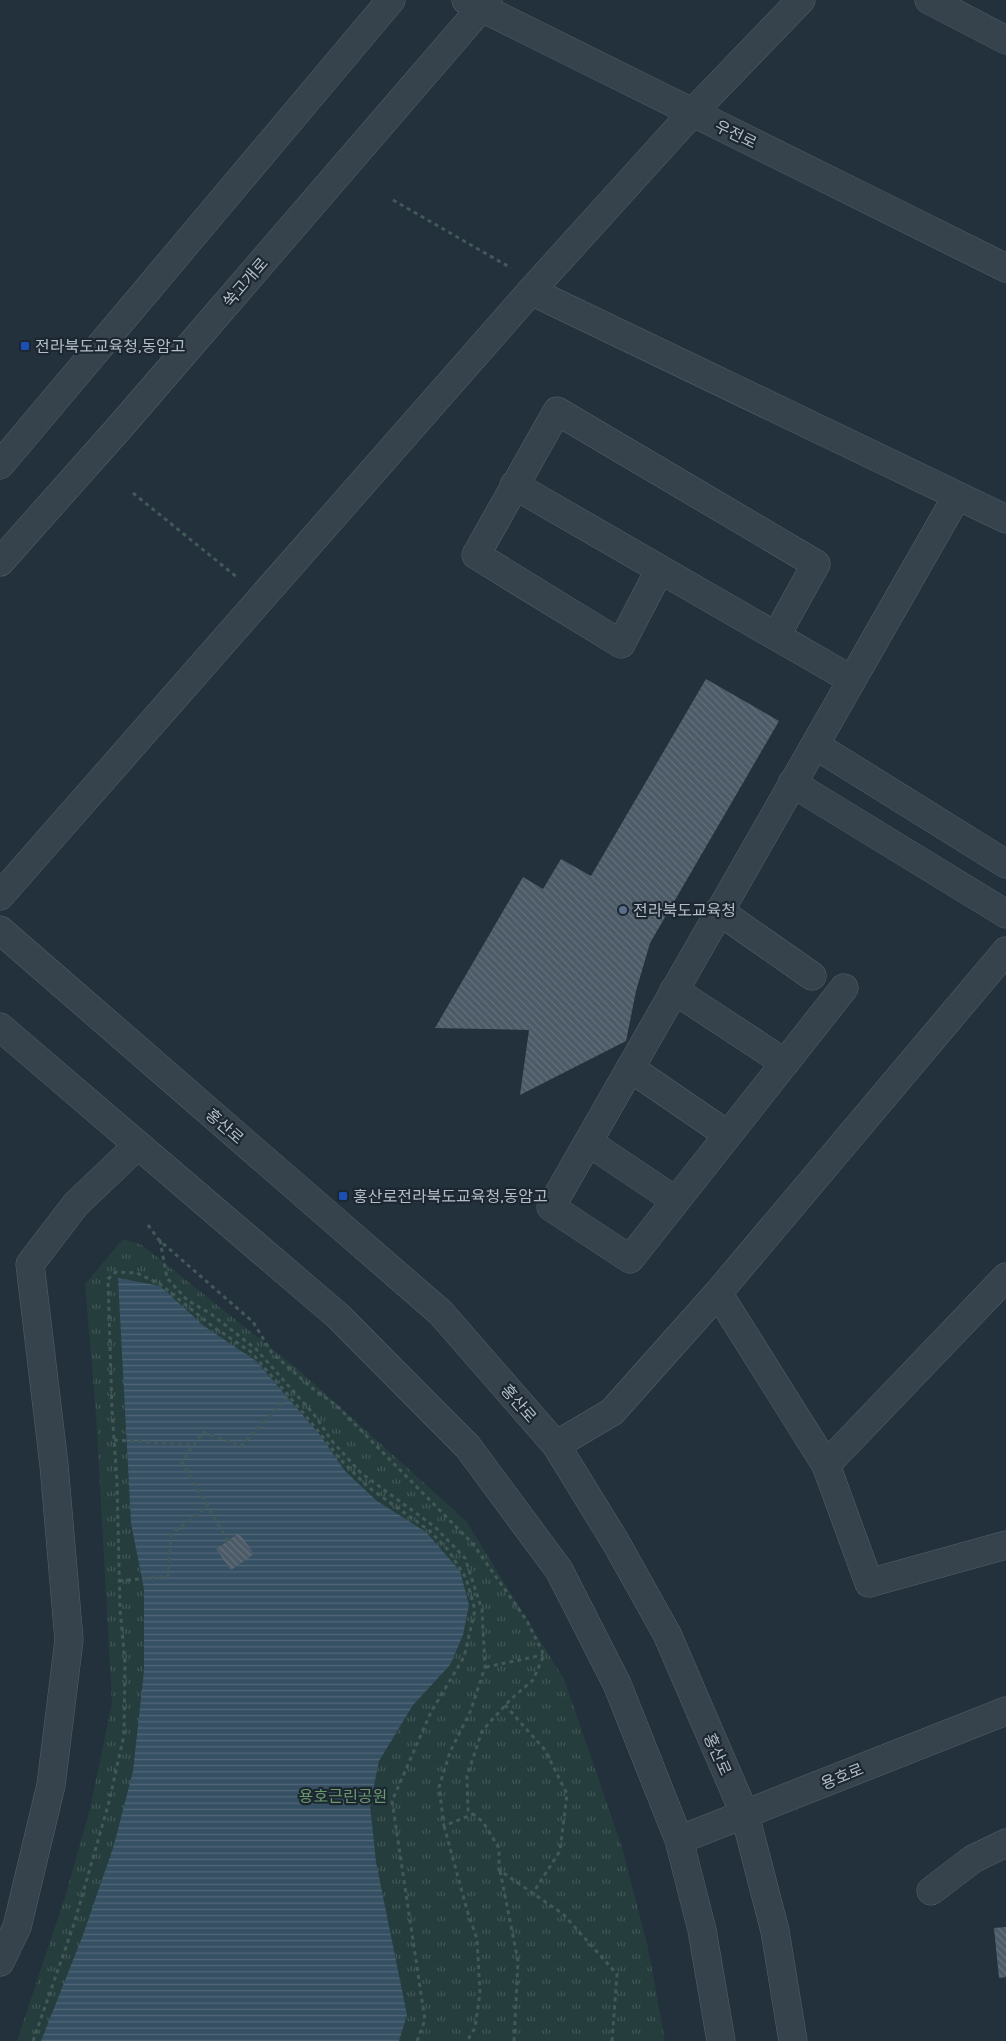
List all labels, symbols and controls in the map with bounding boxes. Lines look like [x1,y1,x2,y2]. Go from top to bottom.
street label: 우전로 [712,116,760,153]
street label: 쑥고개로 [219,254,272,311]
place label: 전라북도교육청,동암고 [35,337,186,356]
marker: 전라북도교육청,동암고 [19,340,31,352]
place label: 전라북도교육청 [633,901,736,920]
marker: 전라북도교육청 [617,904,629,916]
street label: 홍산로 [202,1105,248,1148]
place label: 홍산로전라북도교육청,동암고 [353,1187,548,1206]
marker: 홍산로전라북도교육청,동암고 [337,1190,349,1202]
street label: 홍산로 [497,1380,540,1426]
street label: 홍산로 [700,1730,735,1778]
street label: 용호로 [818,1759,866,1794]
park label: 용호근린공원 [299,1787,387,1806]

